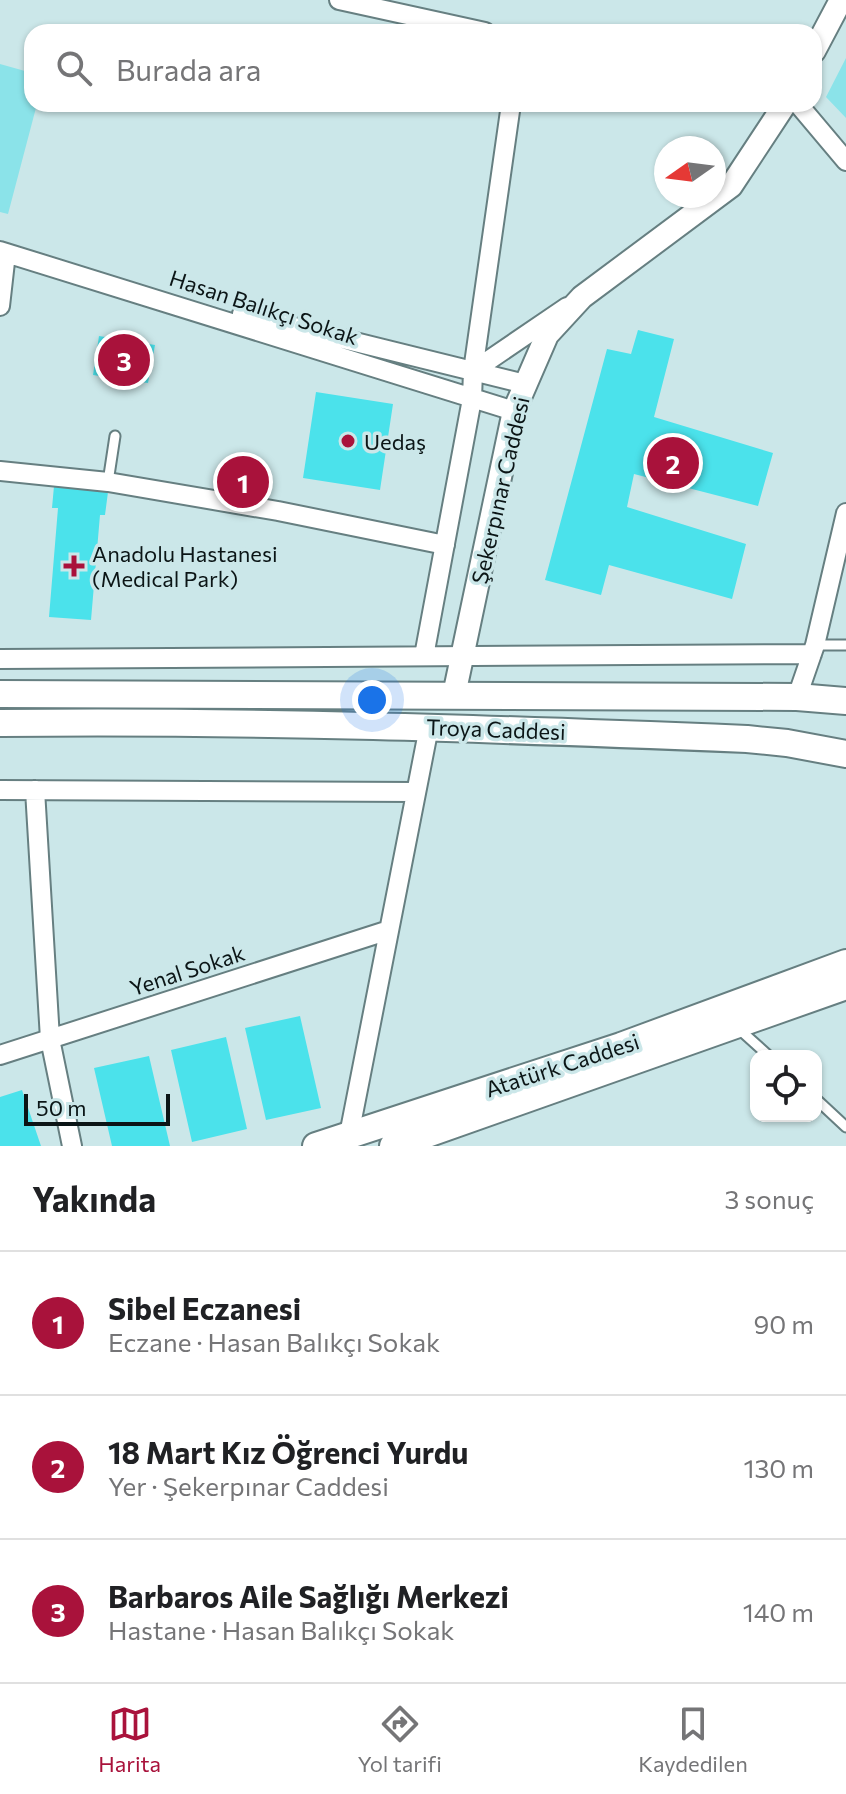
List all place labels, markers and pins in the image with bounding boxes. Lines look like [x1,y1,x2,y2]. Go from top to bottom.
pin: 3 [98,330,150,390]
place label: Uedaş [364,428,426,455]
marker: Uedaş [339,432,357,450]
pin: 2 [647,433,699,493]
pin: 1 [217,452,269,512]
place label: Anadolu Hastanesi (Medical Park) [92,540,278,592]
marker: Anadolu Hastanesi (Medical Park) [63,555,85,577]

